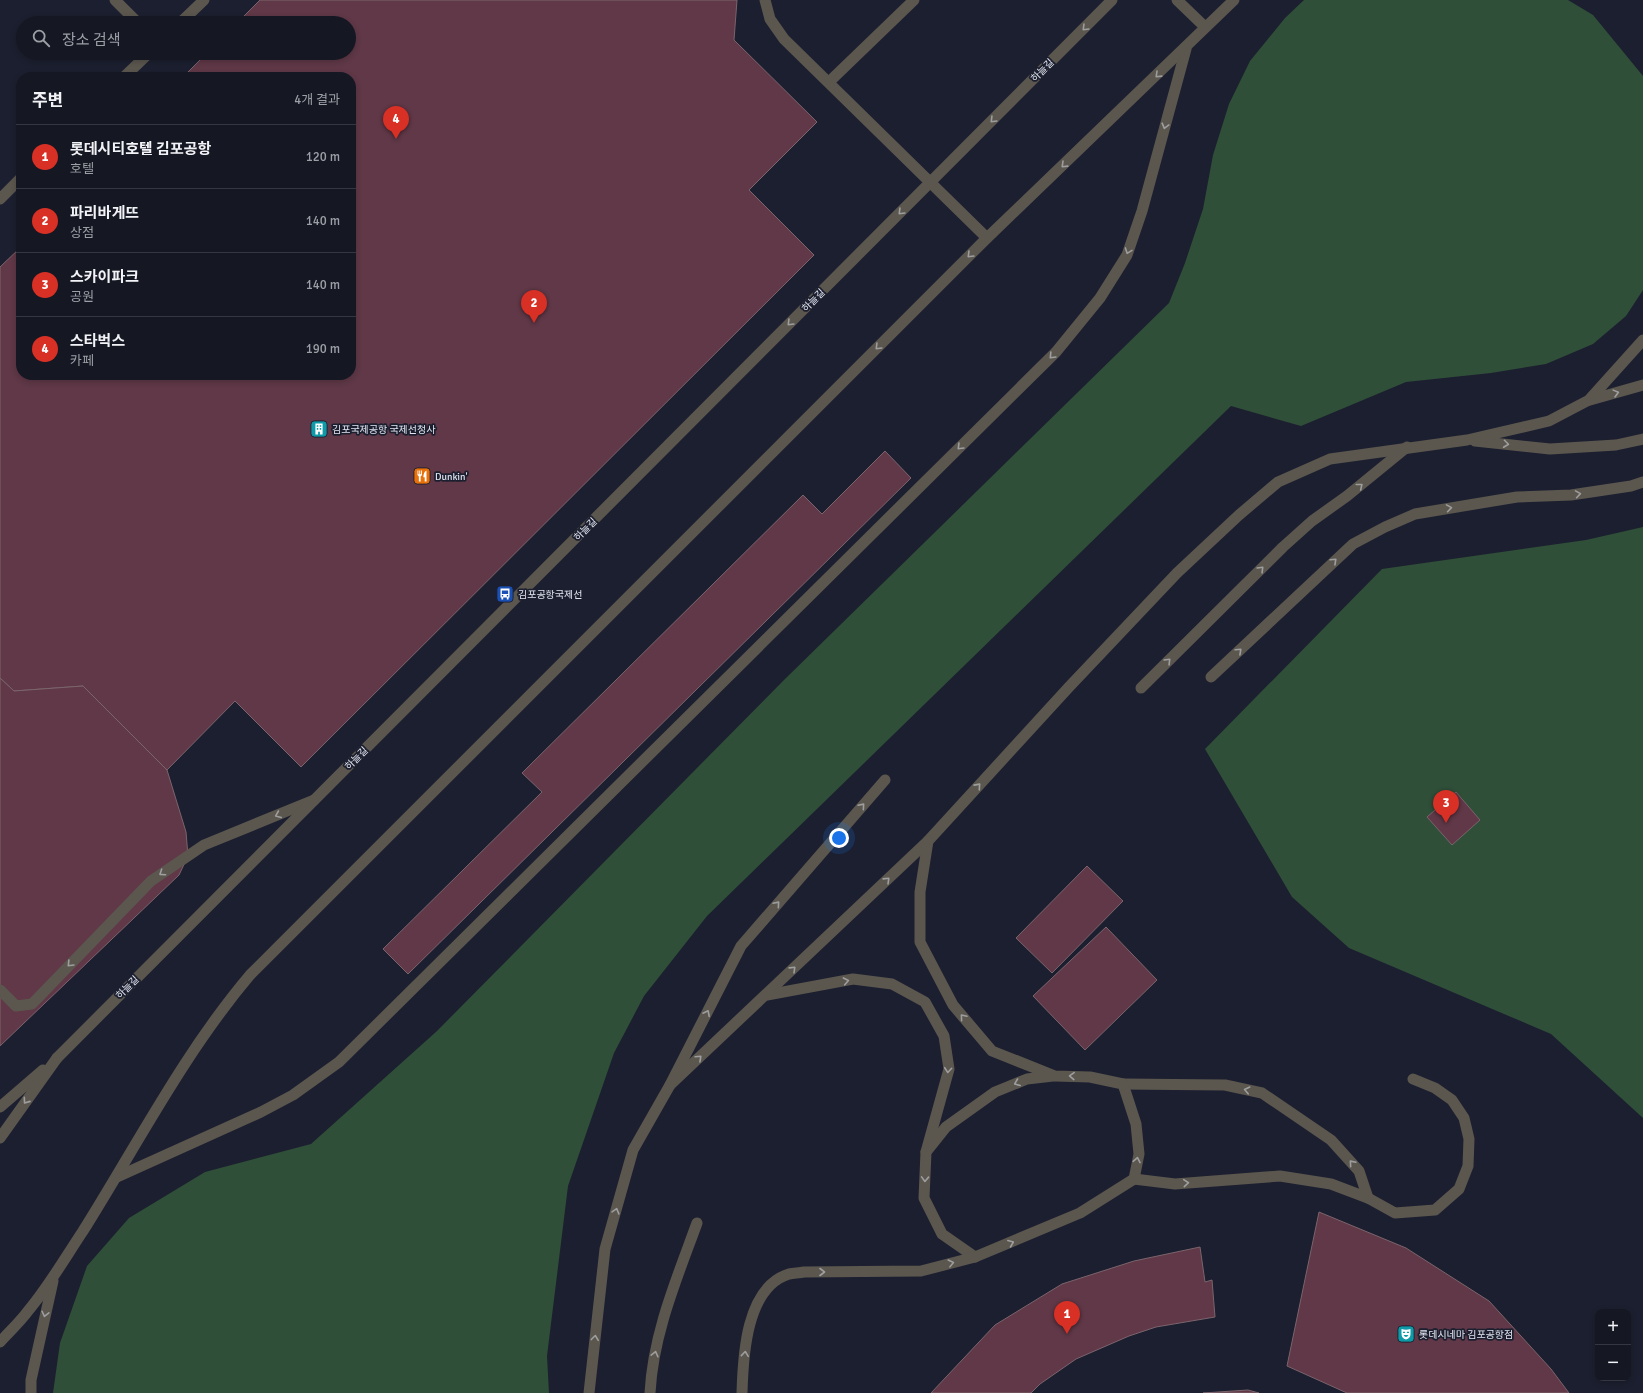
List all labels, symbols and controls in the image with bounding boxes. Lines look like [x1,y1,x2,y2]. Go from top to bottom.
search box [16,16,356,60]
one-way arrow [1082,23,1090,31]
icon: search [30,27,52,49]
text: 장소 검색 [62,31,121,49]
street label: 하늘길 [1029,57,1057,85]
one-way arrow [1155,70,1163,78]
text: 주변 [32,90,63,111]
text: 4개 결과 [294,92,340,108]
pin: 4 [383,106,409,139]
one-way arrow [990,115,998,123]
one-way arrow [1161,122,1170,129]
text: 롯데시티호텔 김포공항 [70,140,211,158]
text: 1 [41,149,49,165]
text: 120 m [306,149,340,165]
one-way arrow [1061,160,1069,168]
text: 호텔 [70,161,94,177]
text: 파리바게뜨 [70,204,139,222]
one-way arrow [898,207,906,215]
text: 2 [41,213,49,229]
text: 140 m [306,213,340,229]
text: 상점 [70,225,94,241]
one-way arrow [1125,247,1133,254]
one-way arrow [967,250,975,258]
text: 스카이파크 [70,268,139,286]
text: 3 [41,277,49,293]
text: 140 m [306,277,340,293]
street label: 하늘길 [800,287,828,315]
text: 공원 [70,289,94,305]
pin: 2 [521,290,547,323]
one-way arrow [787,318,795,326]
text: 스타벅스 [70,332,125,350]
text: 4 [41,341,49,357]
text: 190 m [306,341,340,357]
one-way arrow [875,342,883,350]
one-way arrow [1049,351,1057,359]
text: 카페 [70,353,94,369]
one-way arrow [1613,389,1619,397]
building icon: 김포국제공항 국제선청사 [309,419,329,439]
place label: 김포국제공항 국제선청사 [332,424,436,436]
one-way arrow [1502,439,1509,448]
one-way arrow [957,442,965,450]
restaurant icon: Dunkin' [412,466,432,486]
place label: Dunkin' [435,471,468,483]
one-way arrow [1355,483,1363,490]
one-way arrow [1575,490,1582,499]
one-way arrow [1446,504,1453,513]
street label: 하늘길 [572,516,600,544]
one-way arrow [1329,559,1337,566]
one-way arrow [1256,566,1264,574]
bus stop icon: 김포공항국제선 [495,584,515,604]
place label: 김포공항국제선 [518,589,582,601]
one-way arrow [1234,648,1242,655]
one-way arrow [1163,658,1171,666]
street label: 하늘길 [343,745,371,773]
one-way arrow [973,784,980,791]
pin: 3 [1433,790,1459,823]
one-way arrow [857,804,864,811]
one-way arrow [274,810,281,818]
your location [829,828,849,848]
one-way arrow [160,868,167,875]
one-way arrow [883,878,890,885]
one-way arrow [772,902,779,909]
one-way arrow [67,959,75,967]
one-way arrow [788,967,796,974]
street label: 하늘길 [114,974,142,1002]
one-way arrow [843,977,849,985]
one-way arrow [702,1010,710,1017]
one-way arrow [961,1014,968,1021]
one-way arrow [694,1056,702,1063]
one-way arrow [944,1067,953,1073]
one-way arrow [1069,1072,1075,1080]
one-way arrow [1014,1078,1021,1086]
one-way arrow [1243,1086,1250,1095]
one-way arrow [23,1097,31,1104]
one-way arrow [1133,1157,1141,1163]
one-way arrow [1349,1160,1356,1168]
one-way arrow [920,1176,929,1182]
one-way arrow [1183,1178,1189,1187]
one-way arrow [611,1207,620,1214]
one-way arrow [1008,1239,1015,1247]
one-way arrow [947,1259,954,1268]
one-way arrow [819,1268,825,1276]
pin: 1 [1054,1301,1080,1334]
map controls [1595,1309,1631,1381]
button: + [1595,1309,1631,1345]
one-way arrow [42,1311,50,1317]
theatre icon: 롯데시네마 김포공항점 [1396,1324,1416,1344]
place label: 롯데시네마 김포공항점 [1419,1329,1513,1341]
one-way arrow [590,1335,599,1341]
button: − [1595,1345,1631,1381]
one-way arrow [650,1351,659,1358]
one-way arrow [741,1351,750,1357]

